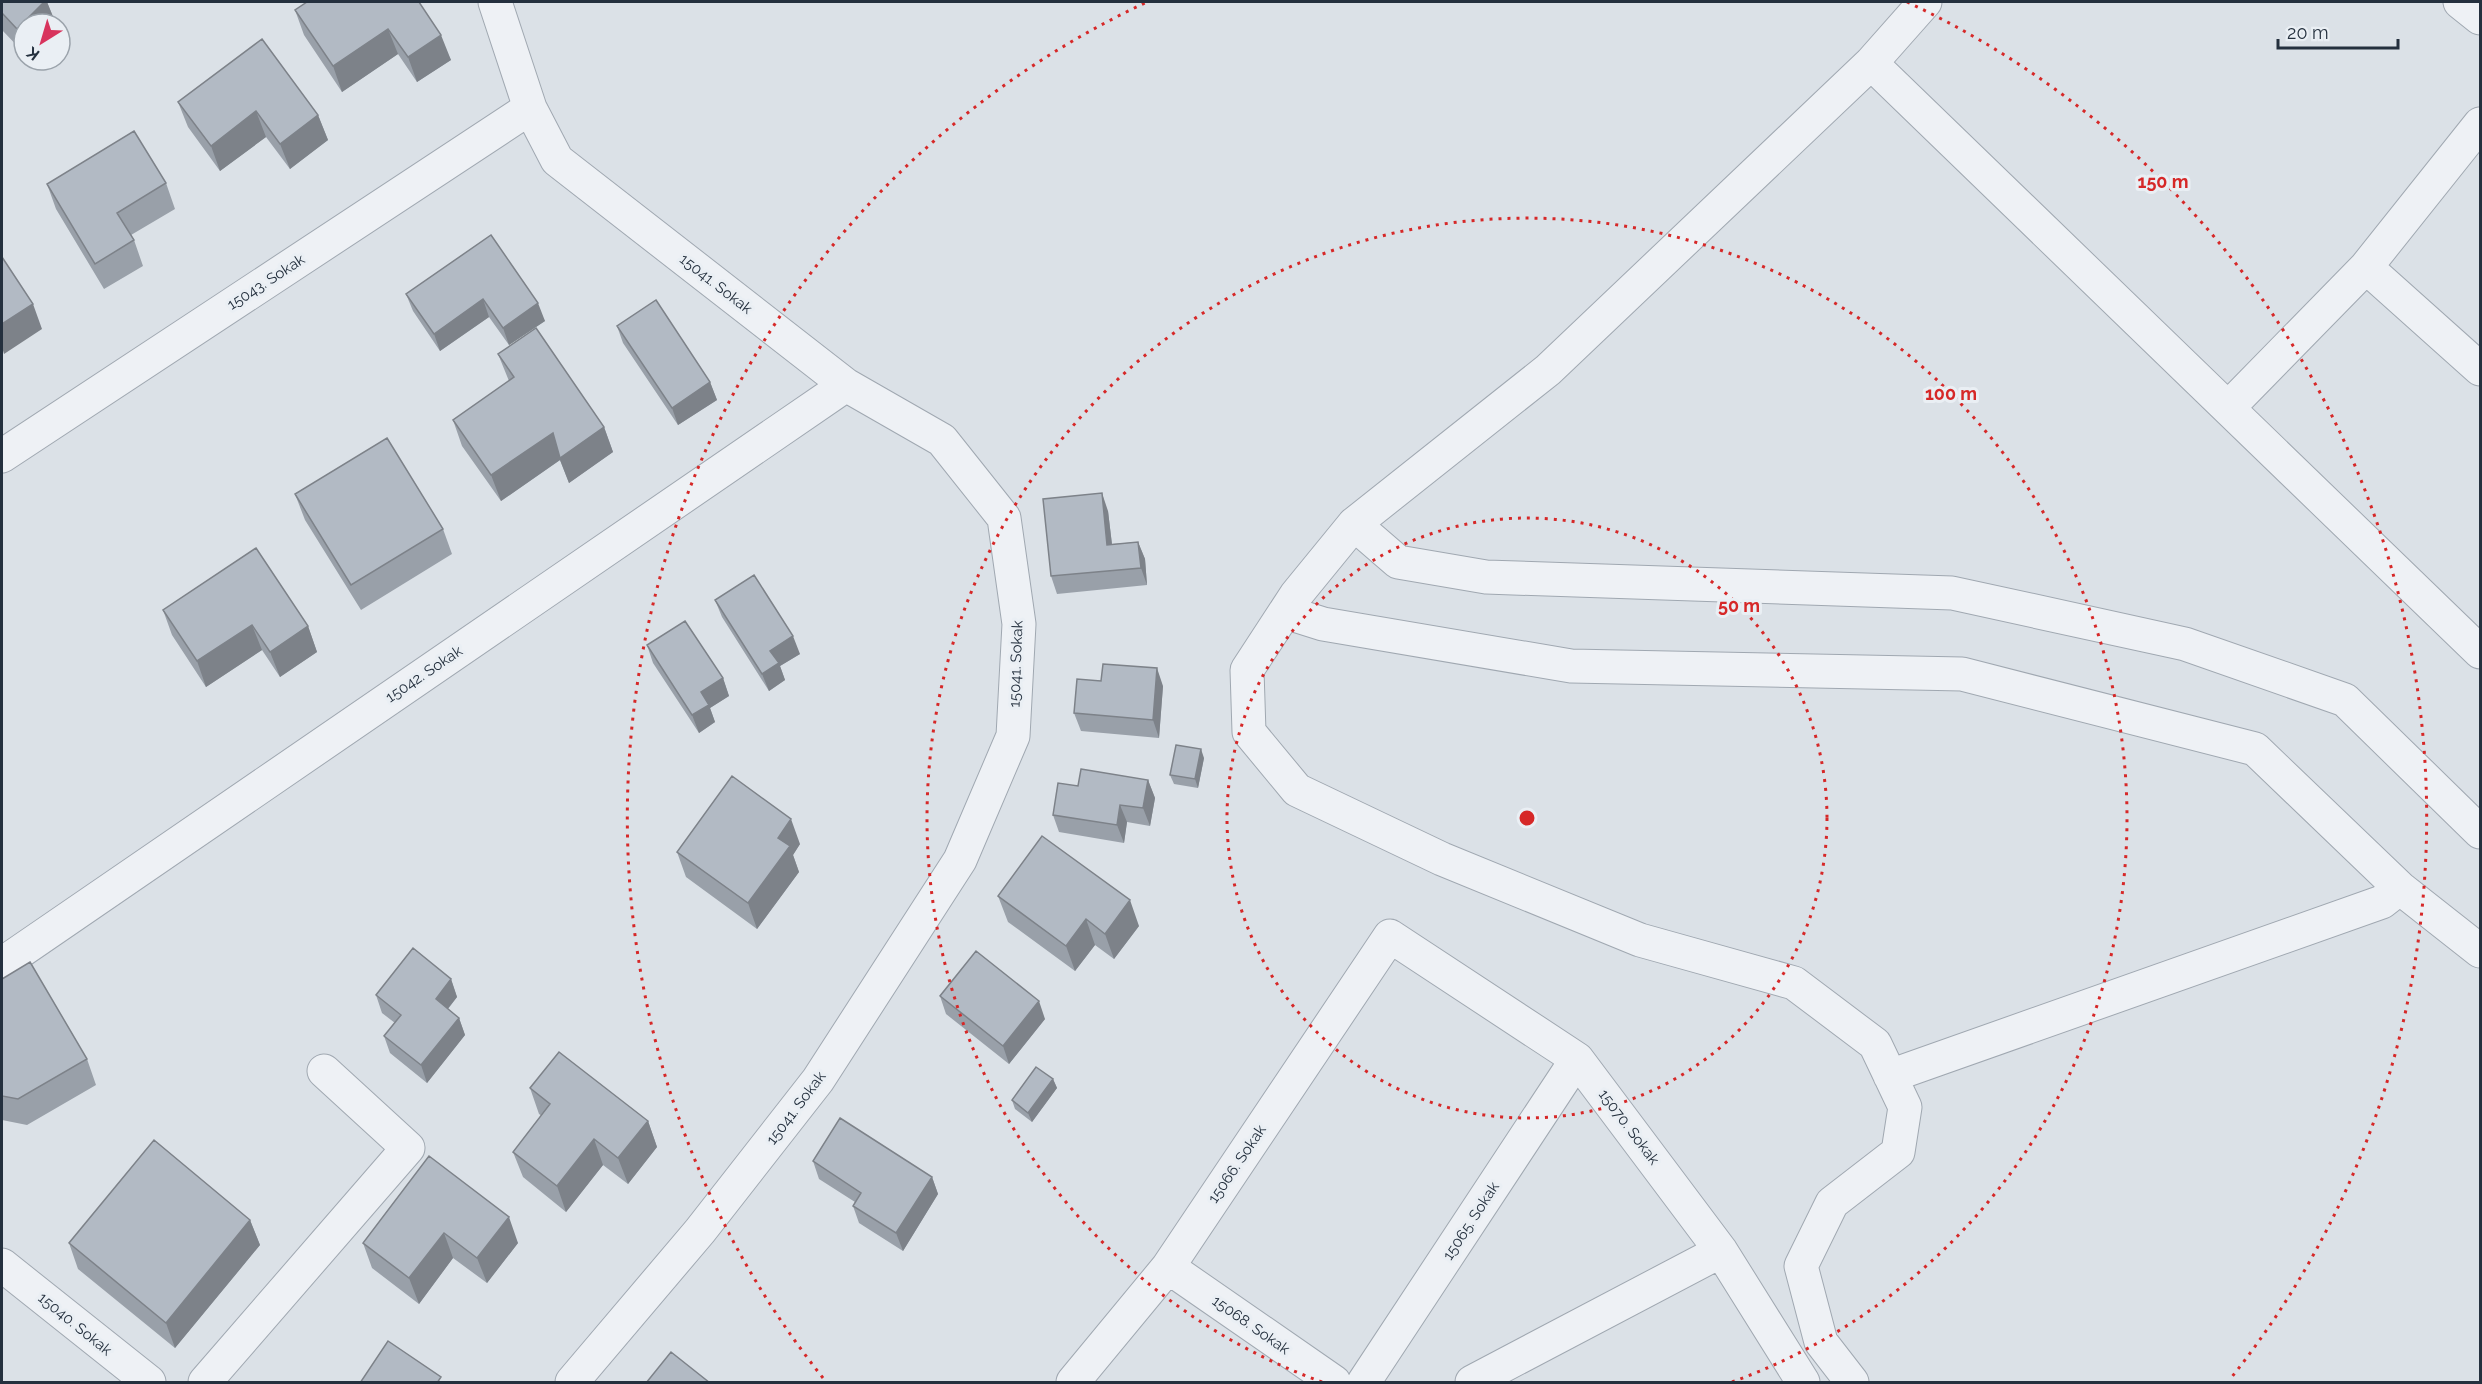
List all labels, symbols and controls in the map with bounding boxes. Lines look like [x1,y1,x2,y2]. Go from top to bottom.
north arrow [12,12,72,72]
scale bar [2278,12,2398,50]
text: 20 m [2287,22,2329,43]
text: K [23,43,43,64]
text: 150 m [2138,171,2189,192]
street label: 15043. Sokak [224,250,308,314]
street label: 15041. Sokak [676,250,756,318]
text: 100 m [1925,383,1977,404]
text: 50 m [1718,595,1760,616]
street label: 15041. Sokak [1005,620,1027,708]
street label: 15042. Sokak [382,642,466,706]
centre of rings [1517,808,1537,828]
street label: 15041. Sokak [763,1068,829,1148]
street label: 15070. Sokak [1595,1086,1663,1168]
street label: 15066. Sokak [1204,1121,1270,1207]
street label: 15065. Sokak [1439,1178,1503,1264]
street label: 15040. Sokak [34,1289,116,1359]
street label: 15068. Sokak [1209,1292,1293,1358]

